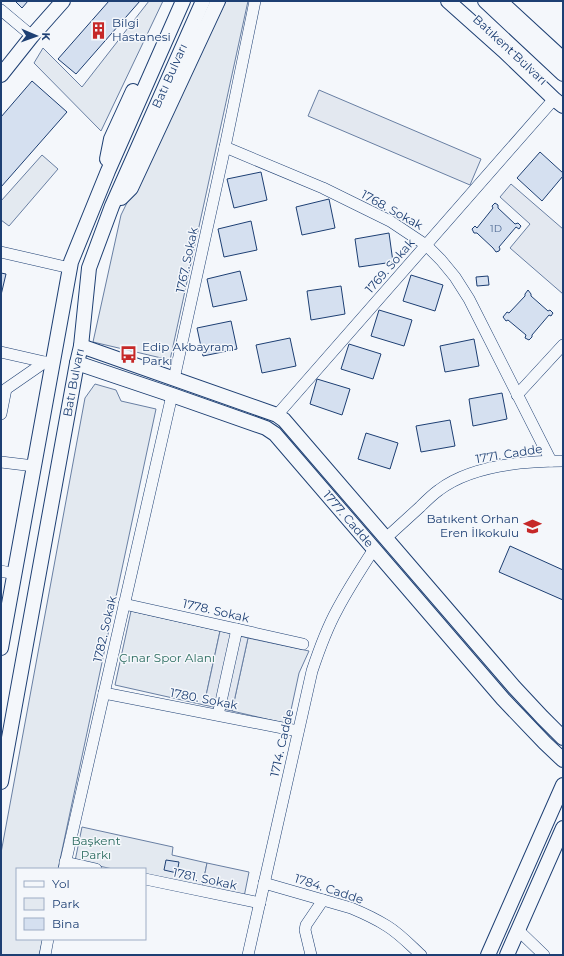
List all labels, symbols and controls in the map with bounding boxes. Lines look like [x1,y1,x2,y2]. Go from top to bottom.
street label: Batıkent Bulvarı [470,11,551,88]
place label: Bilgi Hastanesi [112,15,171,44]
north arrow [16,16,56,56]
building icon: Bilgi Hastanesi [89,20,109,40]
text: K [39,32,53,42]
street label: Batı Bulvarı [148,41,190,111]
street label: 1768. Sokak [359,186,426,233]
house number: 1D [490,222,502,235]
street label: 1767. Sokak [172,225,201,294]
street label: 1769. Sokak [362,235,418,296]
place label: Edip Akbayram Parkı [142,339,234,368]
bus stop icon: Edip Akbayram Parkı [119,344,139,364]
street label: Batı Bulvarı [59,347,87,418]
street label: 1771. Cadde [474,441,543,466]
street label: 1777. Cadde [320,488,377,550]
place label: Batıkent Orhan Eren İlkokulu [426,511,519,540]
school or university icon: Batıkent Orhan Eren İlkokulu [522,516,542,536]
street label: 1782. Sokak [90,593,120,664]
street label: 1778. Sokak [181,596,252,626]
park label: Çınar Spor Alanı [119,650,215,665]
street label: 1780. Sokak [169,685,240,713]
street label: 1714. Cadde [266,708,297,778]
park label: Başkent Parkı [71,833,121,862]
street label: 1781. Sokak [172,864,239,893]
legend [16,868,146,940]
street label: 1784. Cadde [293,870,366,907]
text: Yol [52,876,70,891]
text: Park [52,896,80,911]
text: Bina [52,916,79,931]

